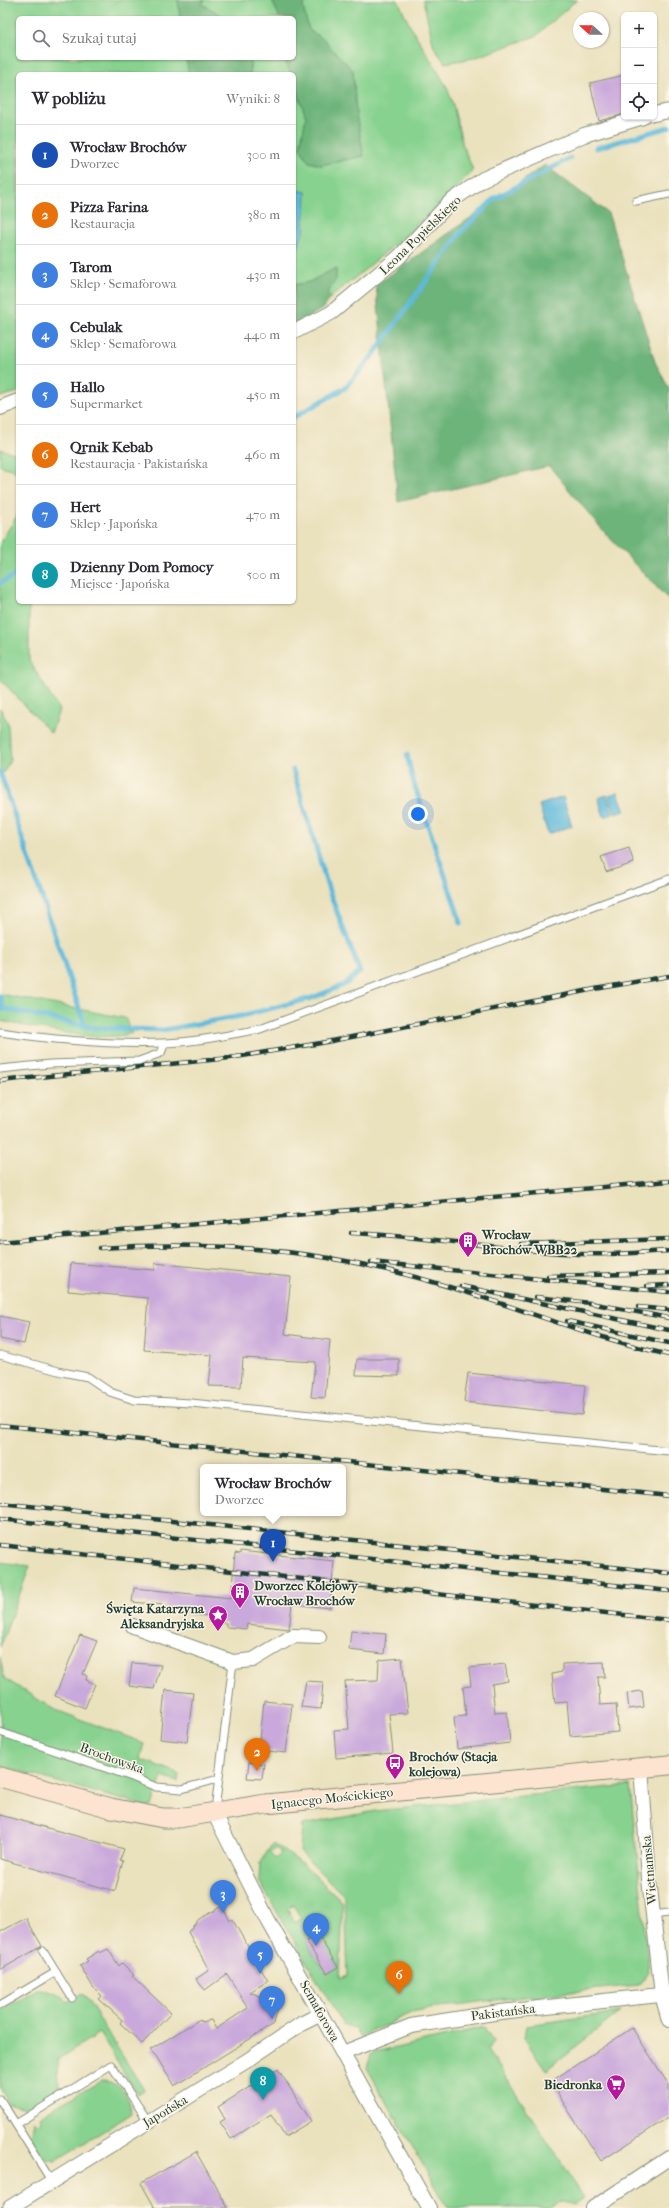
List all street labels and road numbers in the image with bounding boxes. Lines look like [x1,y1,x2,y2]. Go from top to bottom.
street label: Leona Popielskiego [376,192,464,278]
street label: Brochowska [78,1740,147,1777]
street label: Ignacego Mościckiego [270,1784,394,1812]
street label: Wietnamska [638,1834,660,1906]
street label: Semaforowa [297,1978,343,2045]
street label: Pakistańska [470,2000,537,2023]
street label: Japońska [139,2091,191,2131]

